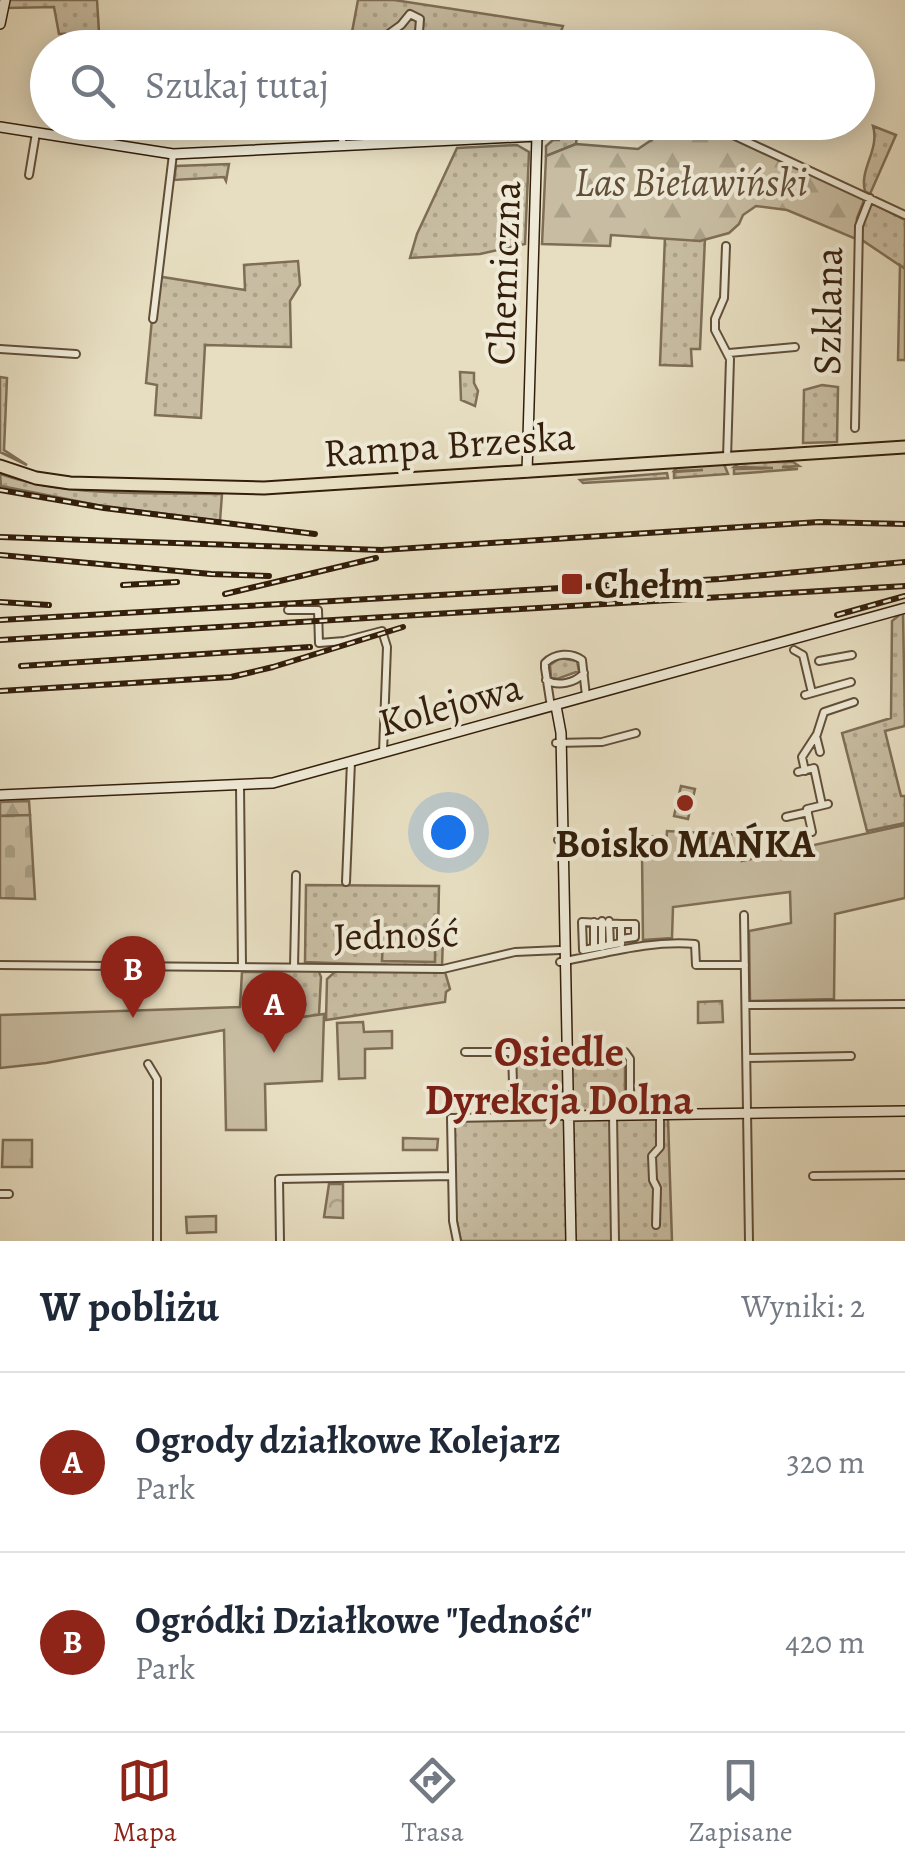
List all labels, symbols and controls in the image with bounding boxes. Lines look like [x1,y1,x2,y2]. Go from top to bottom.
search box [30,30,875,140]
icon: search [65,58,120,113]
text: Szukaj tutaj [145,59,329,111]
park label: Las Bieławiński [575,155,807,210]
street label: Chemiczna [473,179,534,366]
street label: Szklana [799,246,856,376]
street label: Rampa Brzeska [321,408,577,481]
place label: Chełm [594,557,705,612]
marker: Chełm [559,571,585,597]
street label: Kolejowa [372,659,529,750]
marker: Boisko MAŃKA [674,792,696,814]
your location [423,807,474,858]
place label: Boisko MAŃKA [555,816,816,871]
street label: Jedność [332,905,460,964]
pin: B [100,936,166,1018]
pin: A [242,970,306,1053]
district label: Osiedle Dyrekcja Dolna [424,1023,694,1128]
text: W pobliżu [40,1278,219,1335]
text: Wyniki: 2 [741,1284,865,1328]
text: Ogrody działkowe Kolejarz [135,1414,561,1466]
text: A [62,1440,83,1484]
text: 320 m [786,1440,865,1484]
text: Park [135,1466,195,1510]
text: Ogródki Działkowe "Jedność" [135,1594,593,1646]
text: B [62,1620,83,1664]
text: 420 m [785,1620,865,1664]
text: Park [135,1646,195,1690]
tab: Mapa [112,1753,177,1851]
tab: Trasa [402,1753,464,1851]
tab: Zapisane [689,1753,793,1851]

